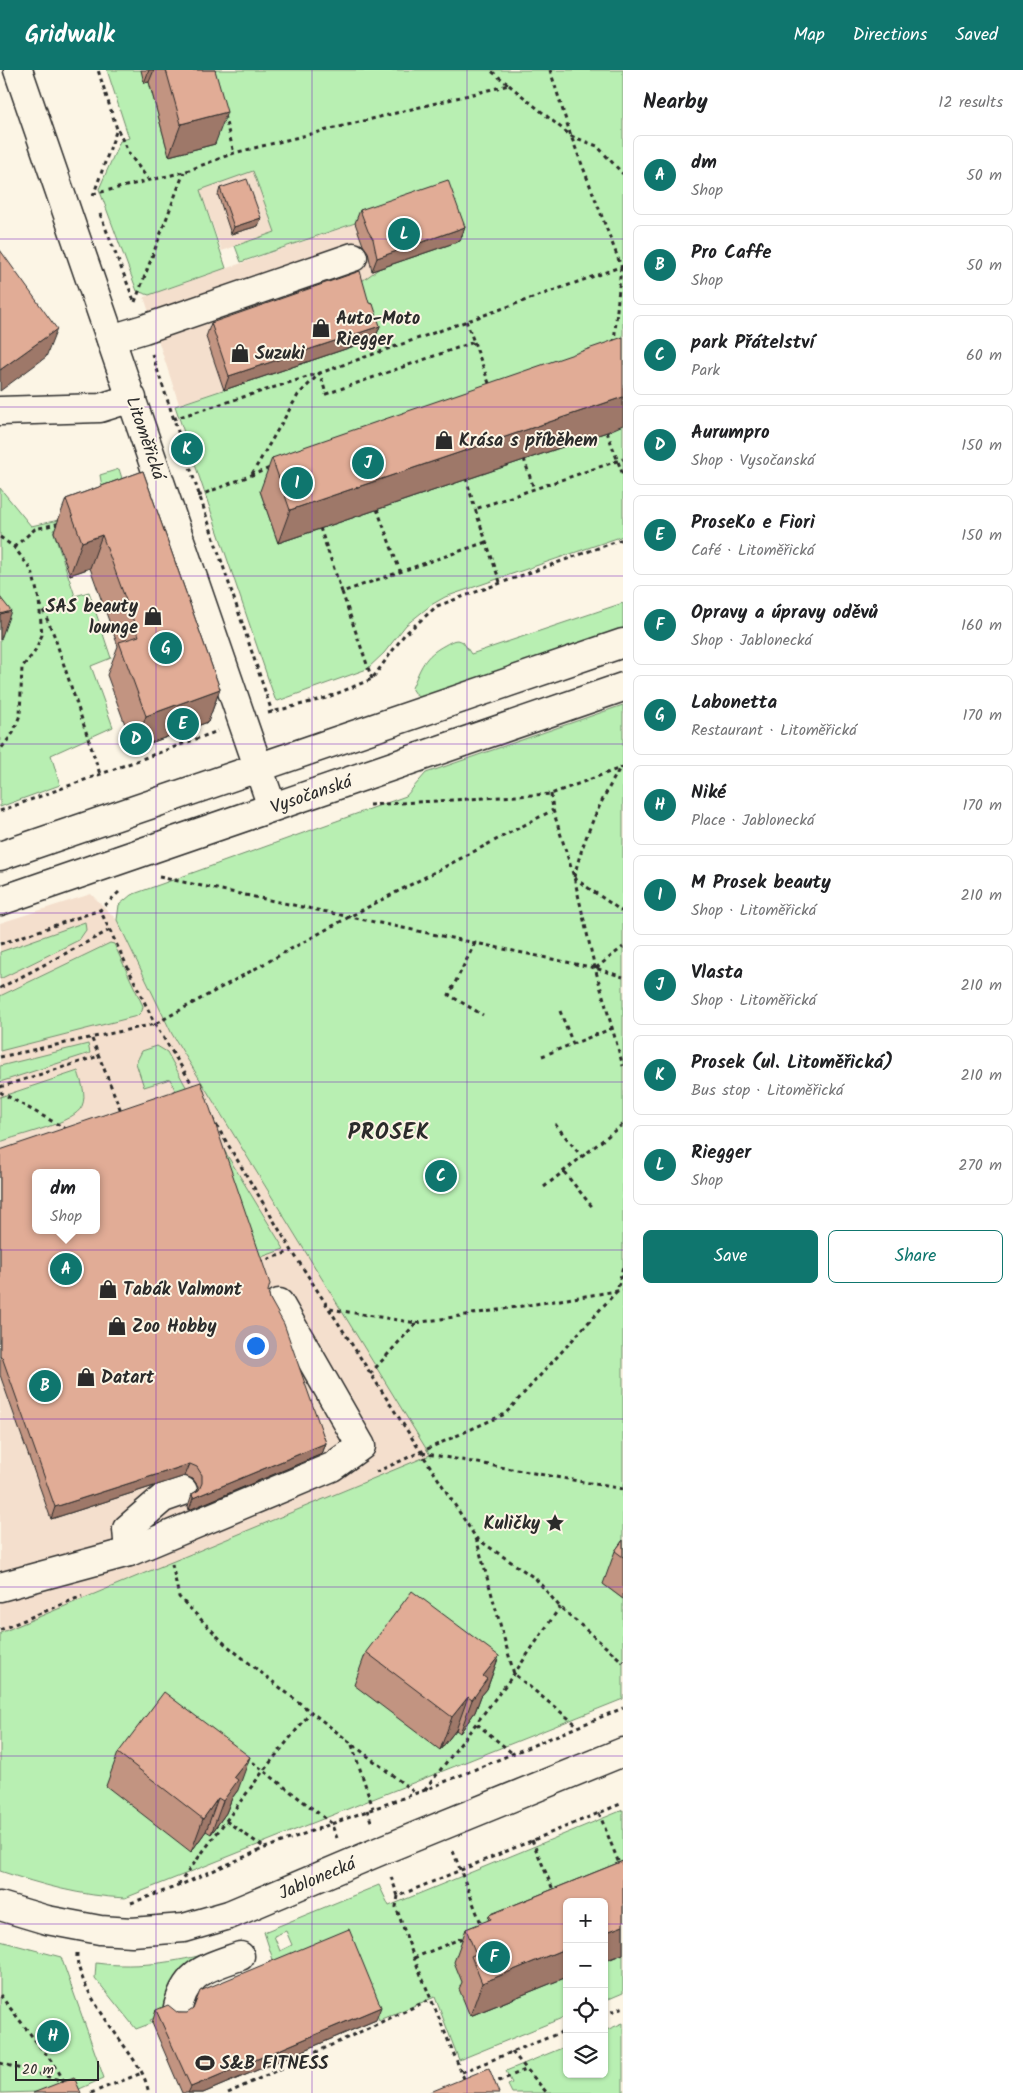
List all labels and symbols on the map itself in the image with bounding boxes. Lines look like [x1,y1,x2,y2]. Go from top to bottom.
pin: L [388,215,420,253]
place label: Auto-Moto Riegger [336,305,420,355]
shop icon: Auto-Moto Riegger [310,317,332,339]
place label: Suzuki [255,340,305,369]
shop icon: Suzuki [229,342,251,364]
street label: Litoměřická [117,393,173,485]
place label: Krása s příběhem [459,427,598,456]
shop icon: Krása s příběhem [433,429,455,451]
pin: K [171,430,203,468]
pin: J [352,444,384,482]
pin: I [281,464,313,502]
place label: SAS beauty lounge [45,593,139,643]
shop icon: SAS beauty lounge [142,605,164,627]
pin: G [150,629,182,667]
pin: E [167,705,199,743]
pin: D [120,720,152,758]
street label: Vysočanská [267,767,358,823]
district label: PROSEK [348,1116,430,1151]
pin: C [425,1157,457,1195]
pin: A [50,1250,82,1288]
place label: Tabák Valmont [123,1276,243,1305]
shop icon: Tabák Valmont [97,1278,119,1300]
place label: Zoo Hobby [132,1313,217,1342]
shop icon: Zoo Hobby [106,1315,128,1337]
your location [243,1333,269,1359]
place label: Datart [101,1364,155,1393]
shop icon: Datart [75,1366,97,1388]
pin: B [29,1367,61,1405]
place label: Kuličky [484,1510,541,1539]
place icon: Kuličky [544,1512,566,1534]
street label: Jablonecká [274,1850,362,1909]
pin: F [478,1938,510,1976]
pin: H [37,2017,69,2055]
place label: S&B FITNESS [220,2050,329,2079]
sports icon: S&B FITNESS [194,2052,216,2074]
scale bar [15,2058,99,2081]

